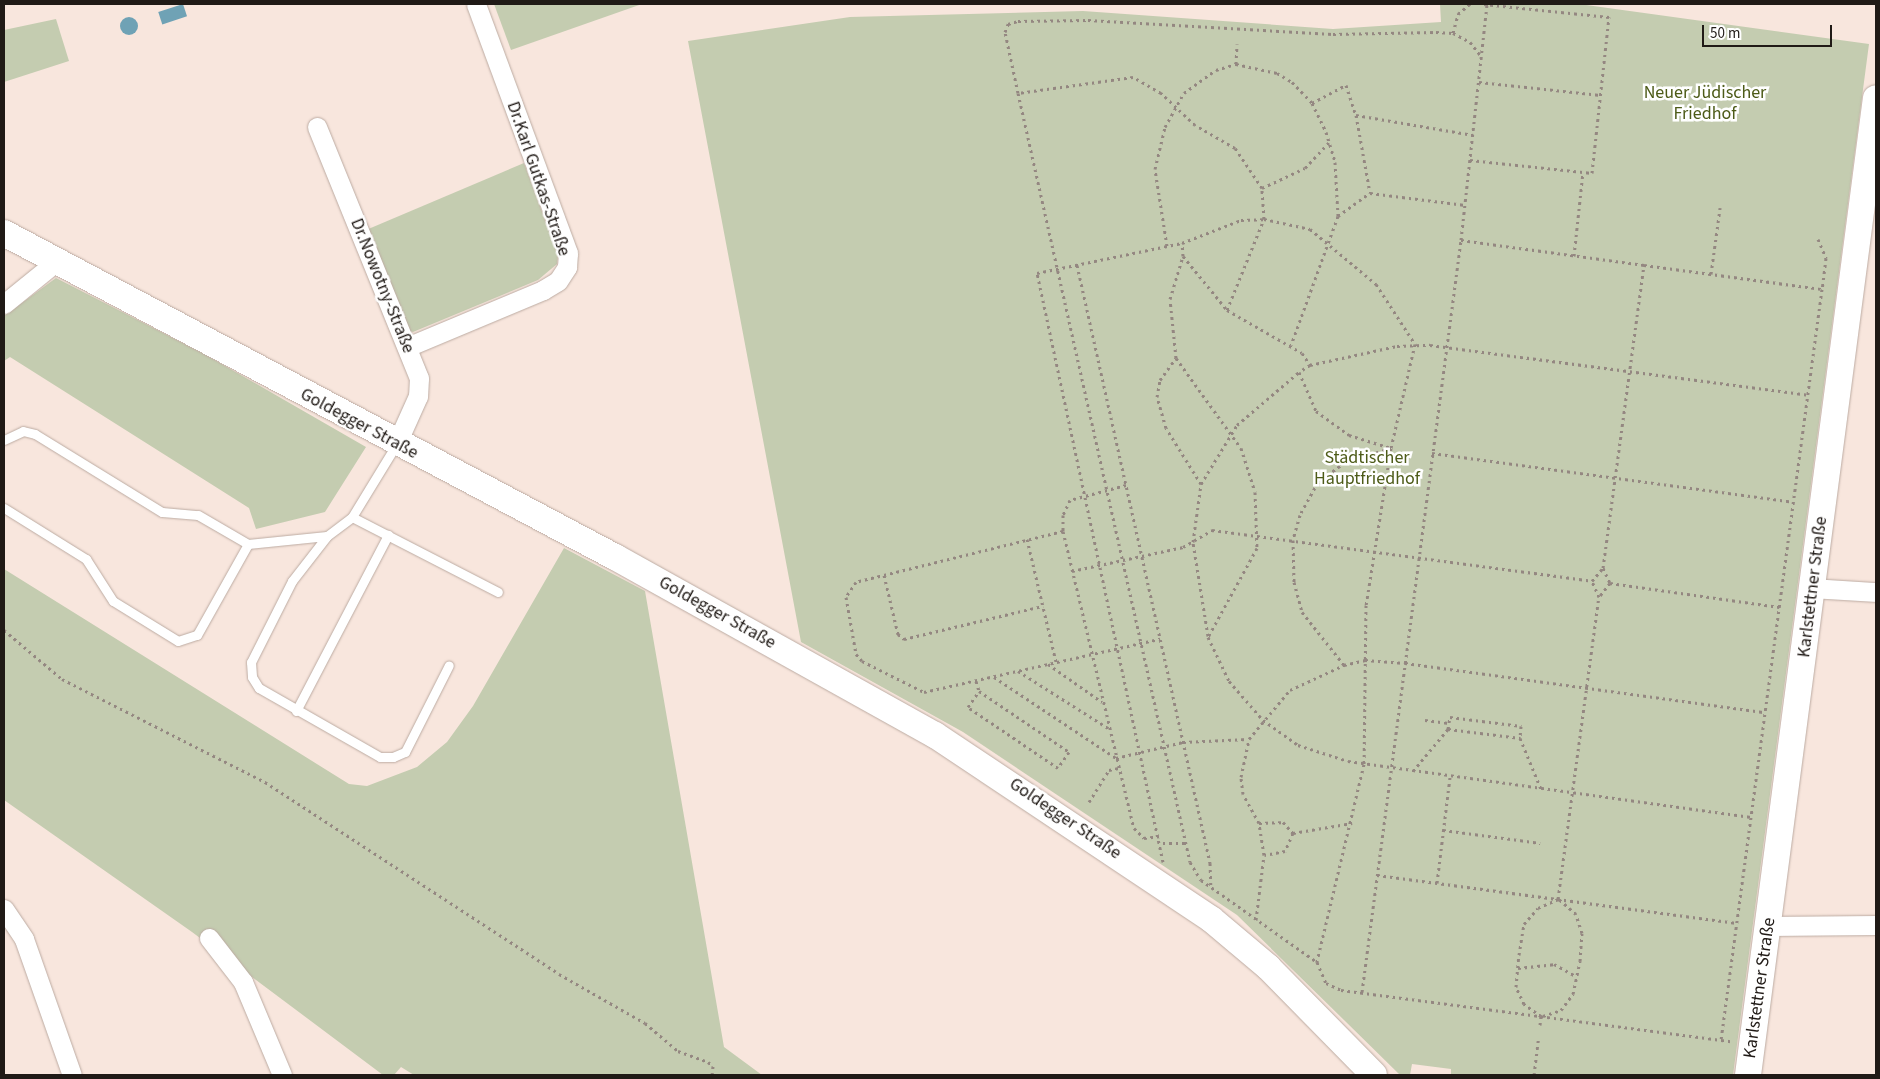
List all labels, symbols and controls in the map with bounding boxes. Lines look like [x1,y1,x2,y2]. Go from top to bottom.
scale bar [1705,15,1835,47]
text: 50 m [1710,23,1740,44]
park label: Neuer Jüdischer Friedhof [1644,83,1766,126]
street label: Dr.Karl Gutkas-Straße [501,99,575,259]
street label: Dr.Nowotny-Straße [345,215,419,357]
street label: Goldegger Straße [296,384,422,464]
park label: Städtischer Hauptfriedhof [1314,448,1420,490]
street label: Karlstettner Straße [1794,515,1832,659]
street label: Goldegger Straße [655,572,779,654]
street label: Goldegger Straße [1005,774,1125,864]
street label: Karlstettner Straße [1739,916,1781,1060]

